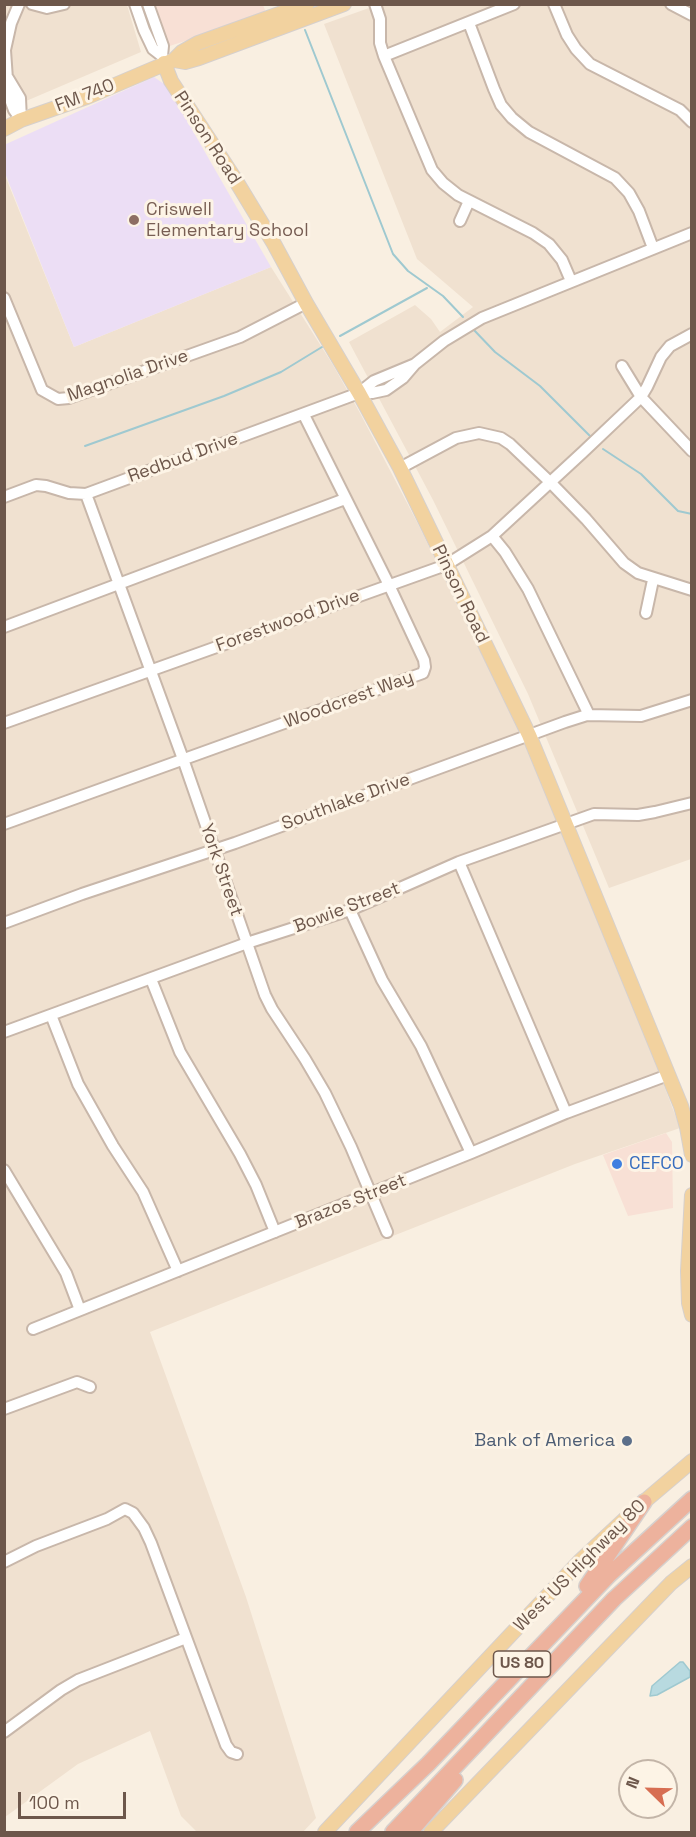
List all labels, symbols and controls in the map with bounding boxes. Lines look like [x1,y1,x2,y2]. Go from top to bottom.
street label: FM 740 [52,75,118,117]
street label: Pinson Road [169,87,245,189]
place label: Criswell Elementary School [146,199,309,242]
marker: Criswell Elementary School [127,213,141,227]
street label: Magnolia Drive [65,345,191,407]
street label: Redbud Drive [125,428,241,488]
street label: Pinson Road [427,541,493,647]
street label: Forestwood Drive [213,585,363,657]
street label: Woodcrest Way [281,667,417,733]
street label: Southlake Drive [279,769,413,835]
street label: York Street [195,821,247,919]
street label: Bowie Street [291,878,403,938]
place label: CEFCO [629,1153,684,1175]
marker: CEFCO [610,1157,624,1171]
street label: Brazos Street [292,1170,410,1234]
place label: Bank of America [474,1430,615,1452]
marker: Bank of America [620,1434,634,1448]
street label: West US Highway 80 [510,1496,650,1636]
road number: US 80 [494,1651,550,1677]
north arrow [618,1759,678,1819]
text: N [621,1774,645,1792]
scale bar [21,1780,129,1818]
text: 100 m [29,1791,80,1814]

